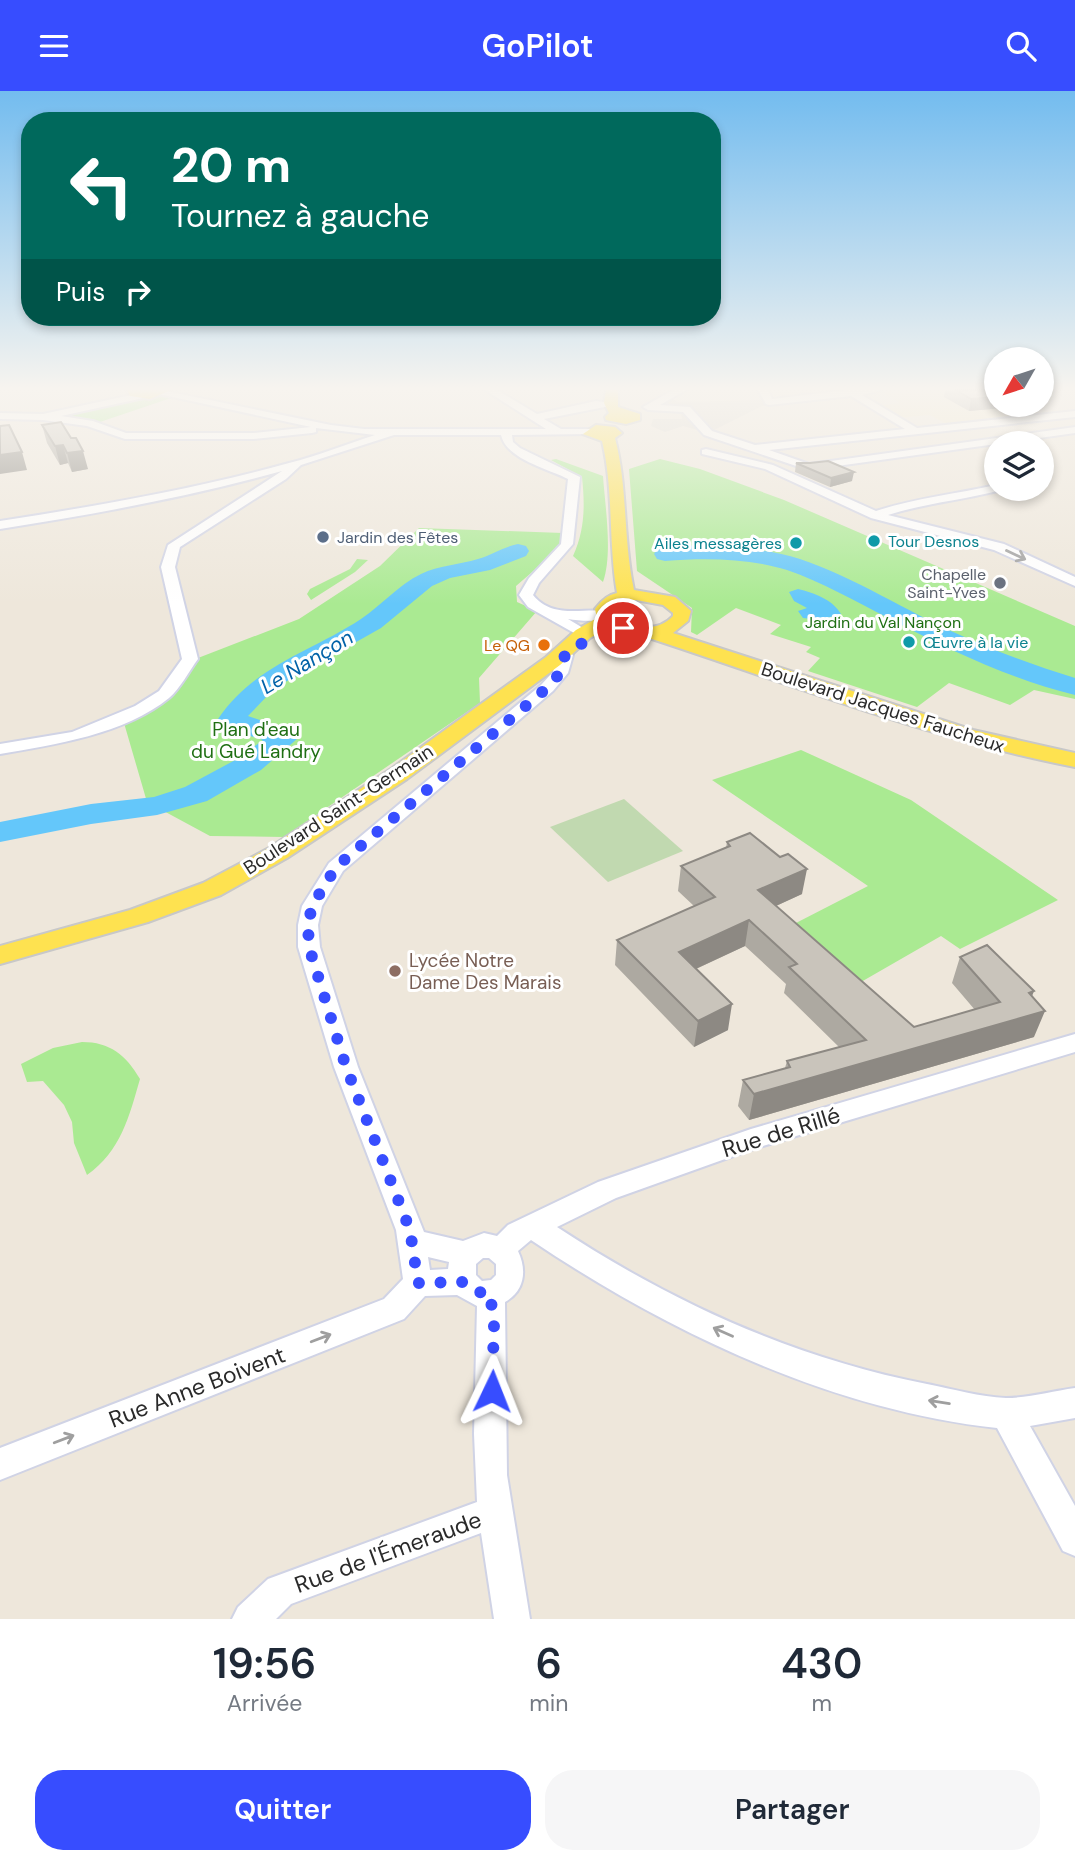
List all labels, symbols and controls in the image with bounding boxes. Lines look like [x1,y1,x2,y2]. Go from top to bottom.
text: GoPilot [481,25,594,67]
icon: menu [35,27,73,65]
icon: search [1002,27,1040,65]
text: 20 m [171,133,291,197]
icon: left [56,140,147,231]
text: Tournez à gauche [171,195,429,237]
icon: right [119,273,157,311]
text: Puis [56,275,105,309]
north arrow [984,347,1054,417]
map controls [984,347,1054,501]
button: layers [984,431,1054,501]
place label: Jardin des Fêtes [337,527,458,548]
marker: Jardin des Fêtes [315,529,331,545]
place label: Tour Desnos [888,531,979,552]
place label: Ailes messagères [654,533,782,554]
marker: Tour Desnos [866,533,882,549]
marker: Ailes messagères [788,535,804,551]
one-way arrow [1005,549,1027,562]
place label: Chapelle Saint-Yves [907,564,986,603]
marker: Chapelle Saint-Yves [992,575,1008,591]
pin [593,598,653,658]
icon: arrive [604,609,642,647]
park label: Jardin du Val Nançon [805,612,961,633]
water label: Le Nançon [255,623,359,701]
place label: Œuvre à la vie [923,632,1028,653]
marker: Œuvre à la vie [901,634,917,650]
place label: Le QG [484,635,530,656]
marker: Le QG [536,637,552,653]
street label: Boulevard Jacques Faucheux [758,656,1008,759]
park label: Plan d'eau du Gué Landry [191,717,321,764]
street label: Boulevard Saint-Germain [239,739,438,880]
place label: Lycée Notre Dame Des Marais [409,948,561,995]
marker: Lycée Notre Dame Des Marais [387,963,403,979]
street label: Rue de Rillé [718,1100,844,1164]
one-way arrow [713,1325,734,1339]
one-way arrow [309,1330,331,1343]
street label: Rue Anne Boivent [104,1340,290,1434]
position arrow [455,1354,529,1428]
one-way arrow [928,1395,951,1408]
one-way arrow [52,1432,74,1445]
street label: Rue de l'Émeraude [290,1504,486,1600]
text: 19:56 [213,1636,316,1691]
text: 6 [535,1636,562,1691]
text: 430 [781,1636,862,1691]
text: Arrivée [227,1688,302,1718]
text: min [529,1688,568,1718]
text: m [811,1688,832,1718]
button: Quitter [35,1770,531,1850]
button: Partager [545,1770,1040,1850]

